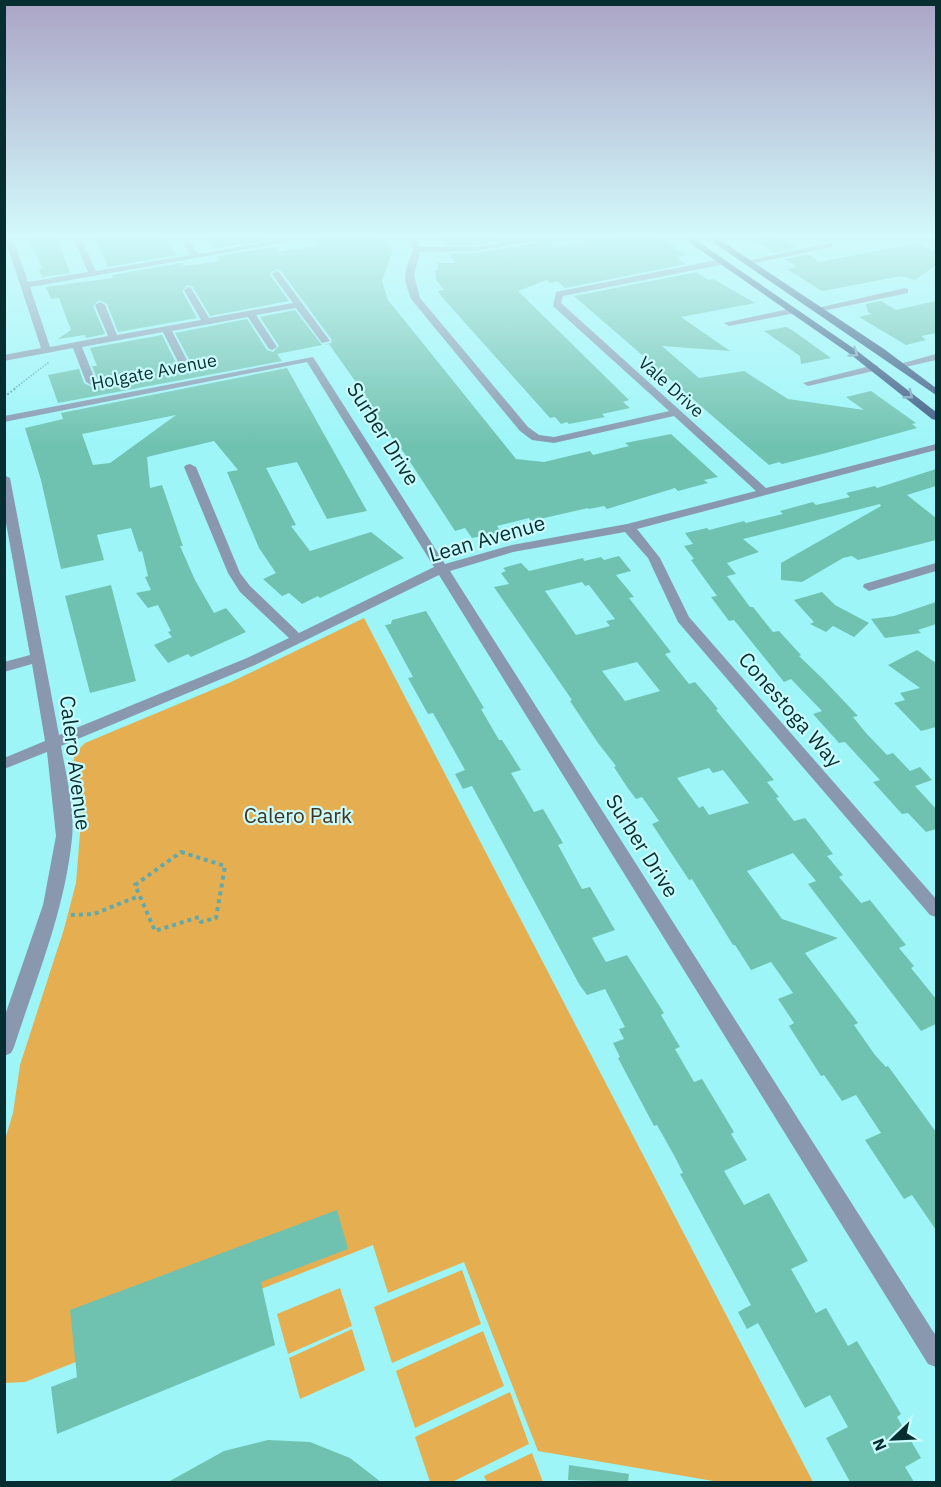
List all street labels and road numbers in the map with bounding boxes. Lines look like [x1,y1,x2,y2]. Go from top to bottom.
street label: Holgate Avenue [89,348,219,395]
street label: Vale Drive [634,351,709,422]
street label: Surber Drive [341,376,427,490]
street label: Lean Avenue [425,508,548,568]
street label: Conestoga Way [733,646,849,774]
street label: Calero Avenue [54,694,98,832]
street label: Surber Drive [600,788,686,902]

